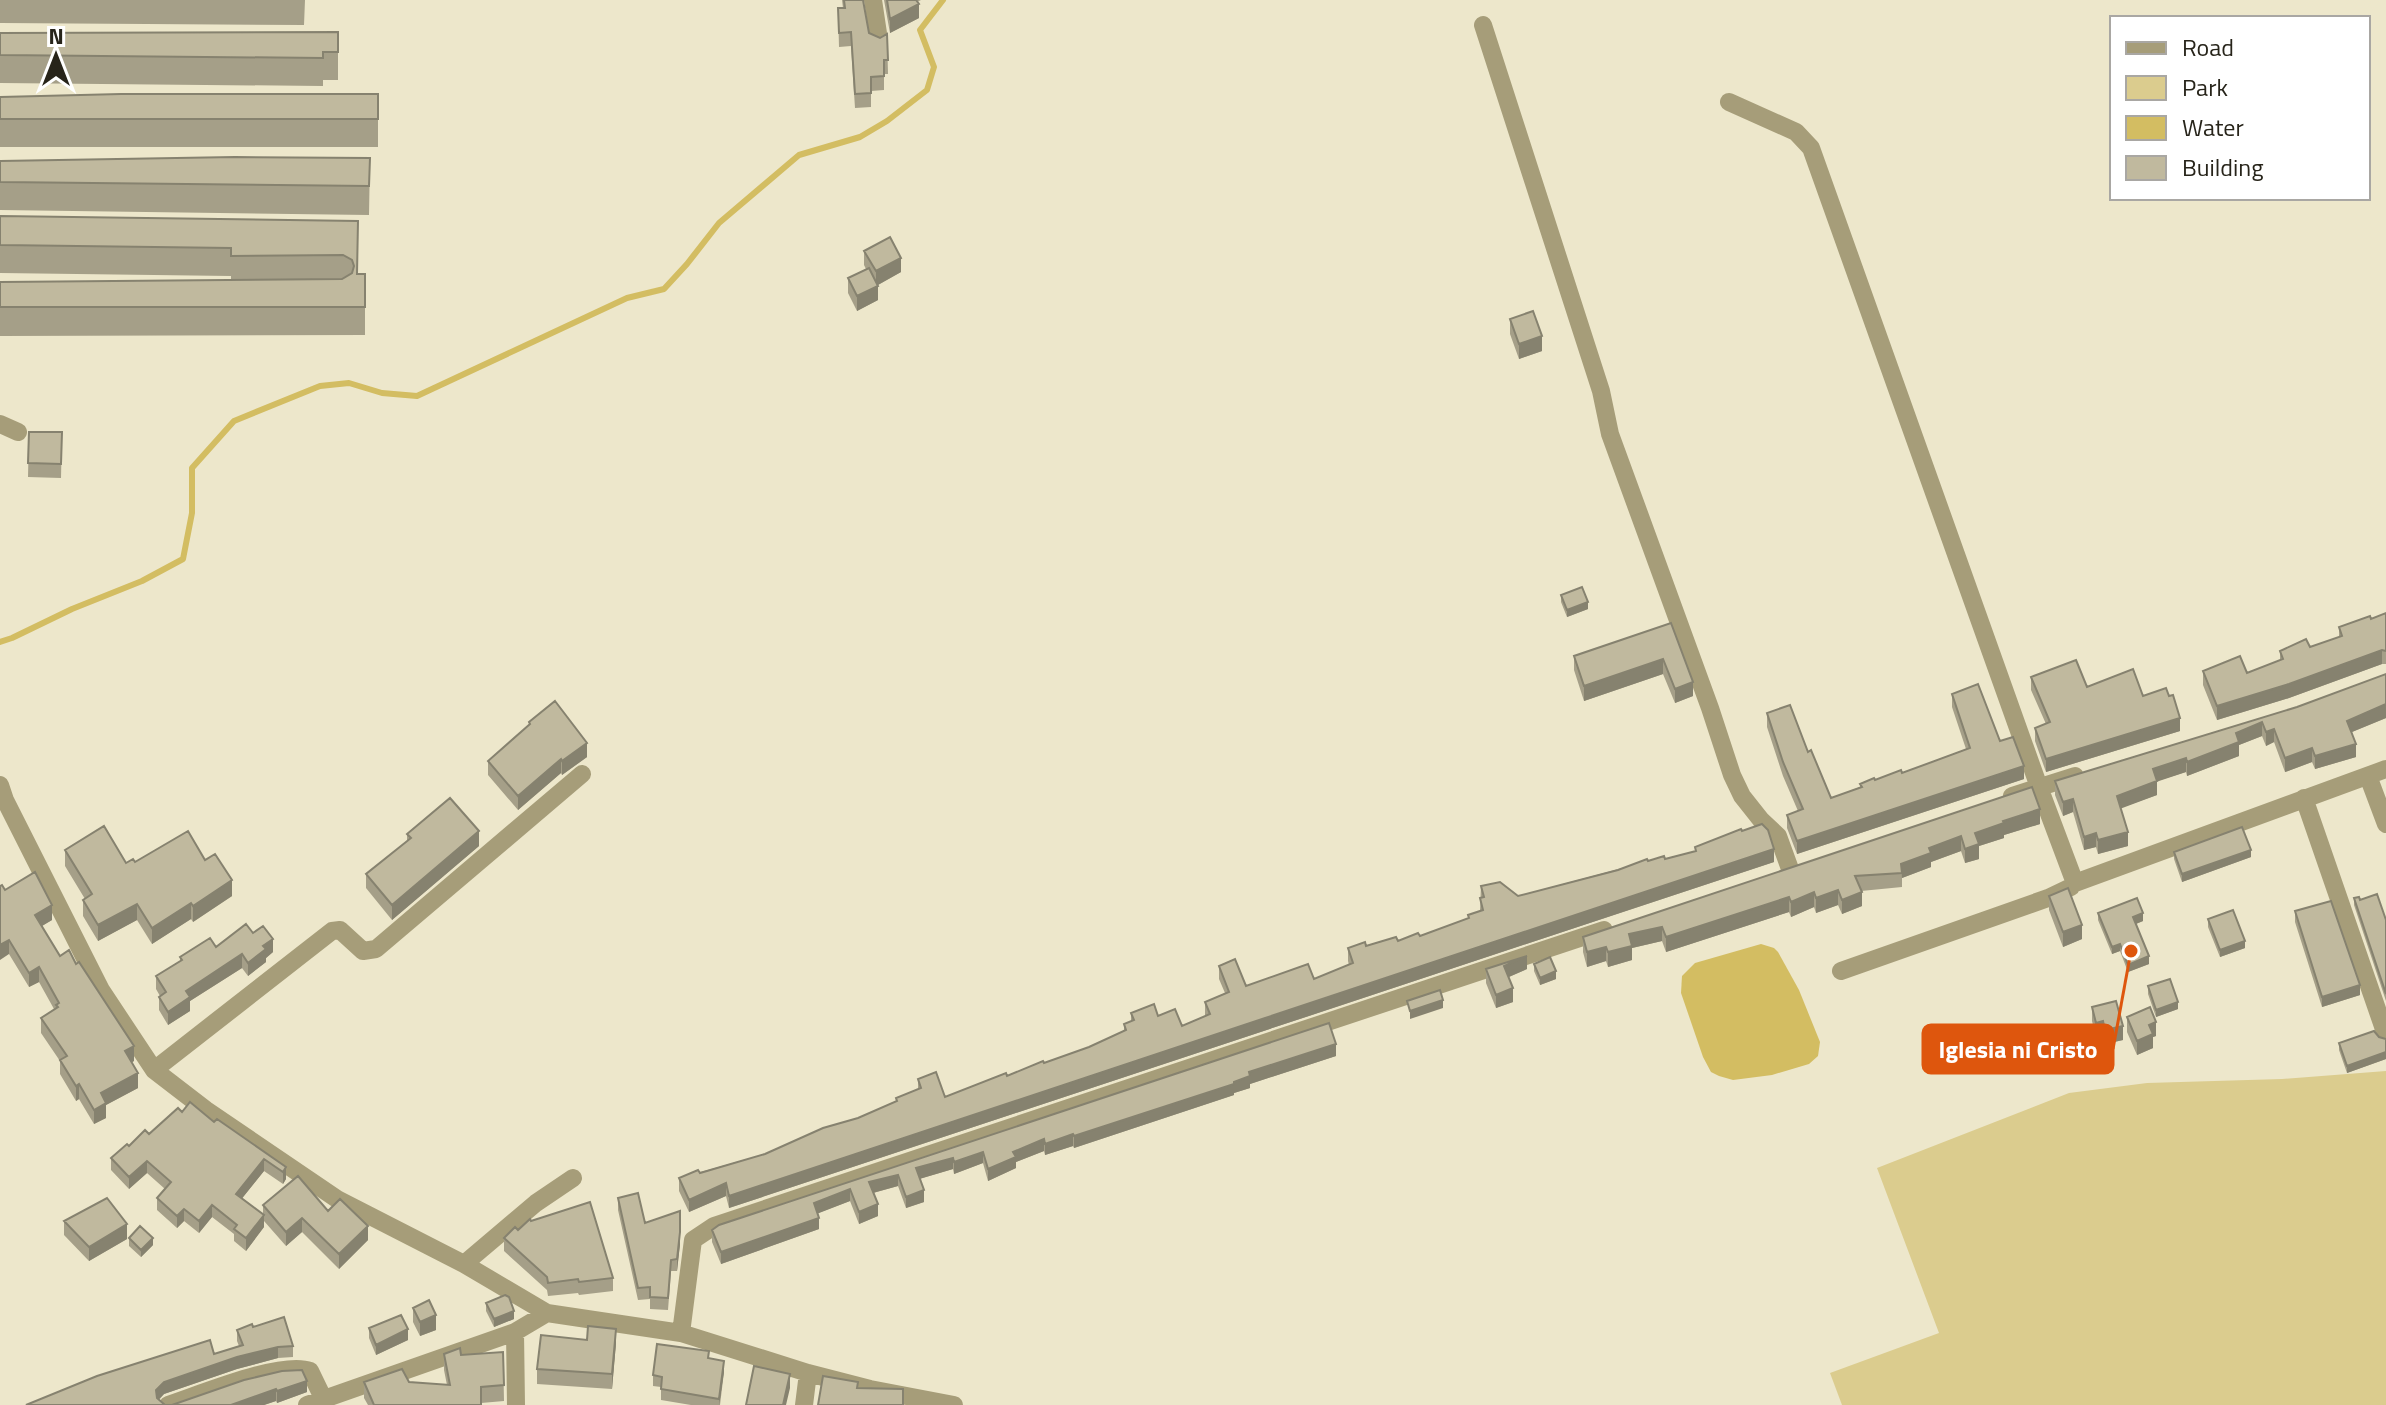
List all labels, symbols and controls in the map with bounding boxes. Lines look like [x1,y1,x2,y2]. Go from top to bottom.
north arrow [16,16,96,96]
legend [2110,16,2370,200]
text: N [48,19,64,53]
text: Road [2182,29,2234,65]
text: Park [2182,69,2228,105]
text: Water [2182,109,2244,145]
text: Building [2182,149,2264,185]
callout: Iglesia ni Cristo [1923,1025,2113,1073]
text: Iglesia ni Cristo [1939,1031,2097,1067]

